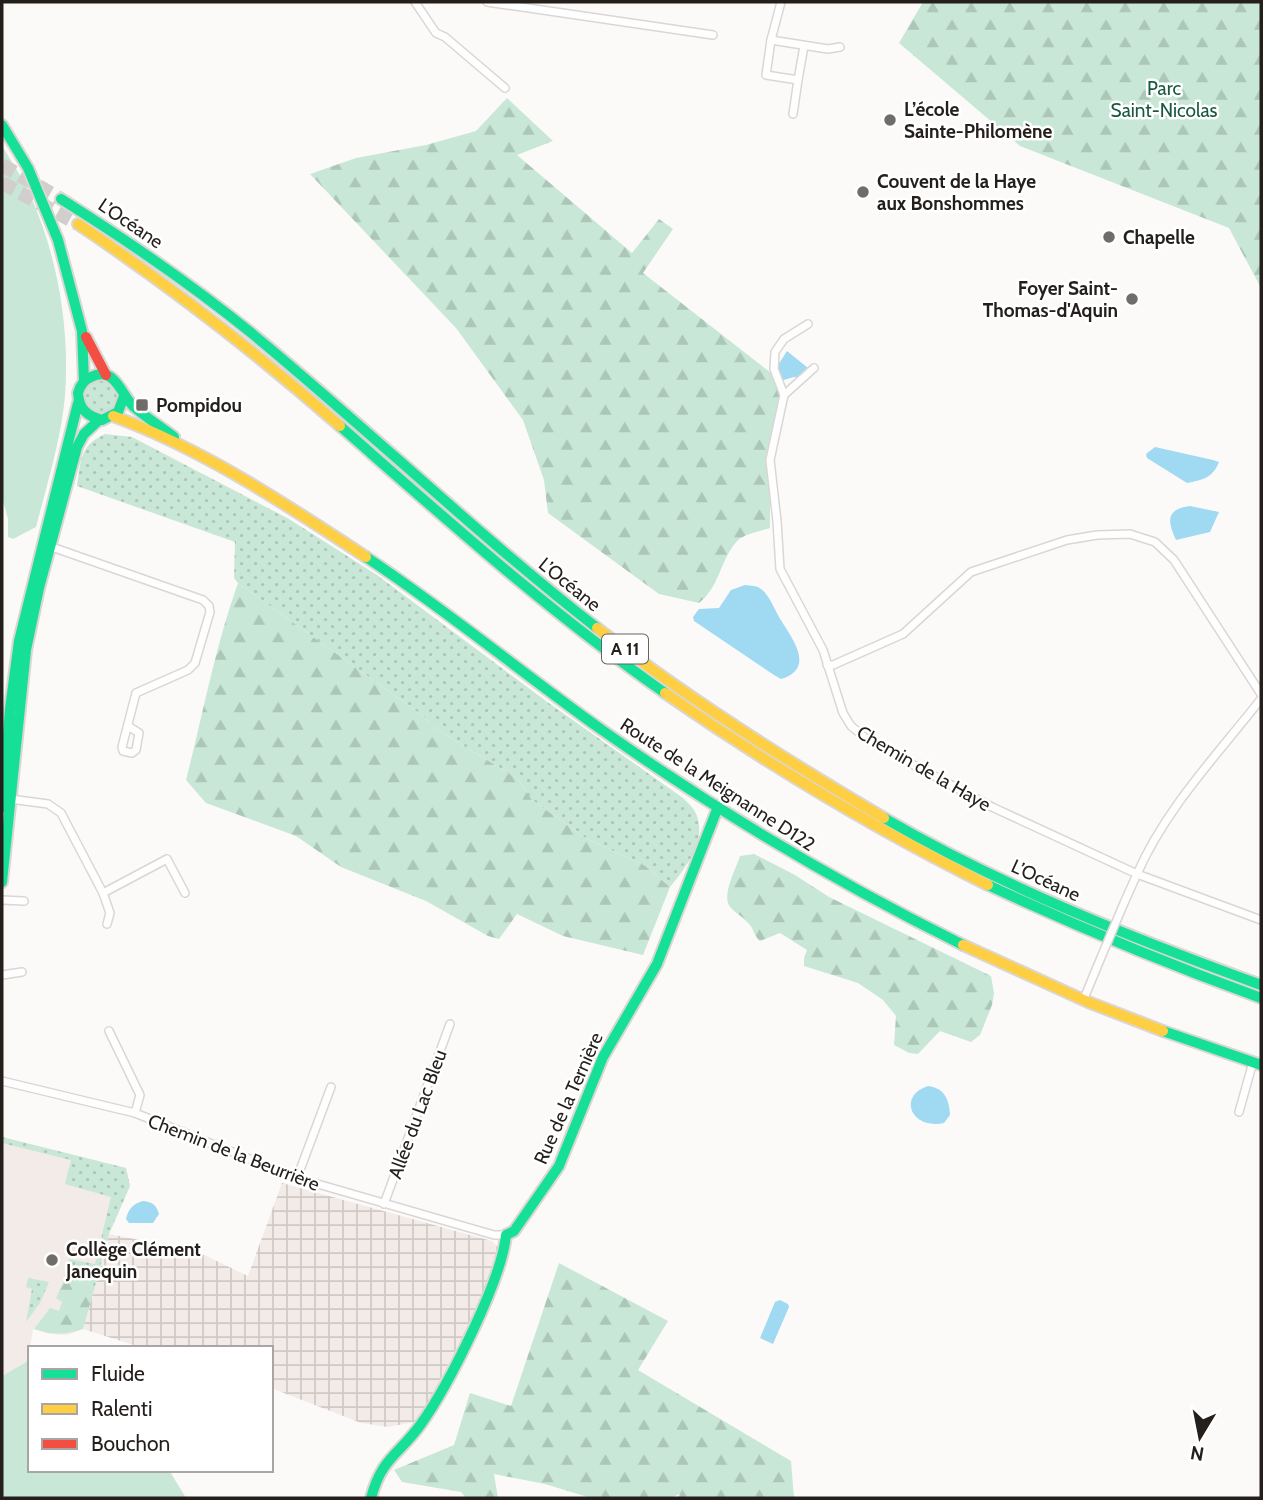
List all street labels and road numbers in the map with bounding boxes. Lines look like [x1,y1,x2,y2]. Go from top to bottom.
street label: L’Océane [94,193,168,254]
street label: L’Océane [534,552,606,617]
road number: A 11 [602,634,648,664]
street label: Route de la Meignanne D122 [616,713,819,856]
street label: Chemin de la Haye [853,721,995,816]
street label: L’Océane [1008,855,1084,906]
street label: Rue de la Ternière [529,1028,608,1168]
street label: Allée du Lac Bleu [383,1046,451,1182]
street label: Chemin de la Beurrière [145,1109,323,1196]

